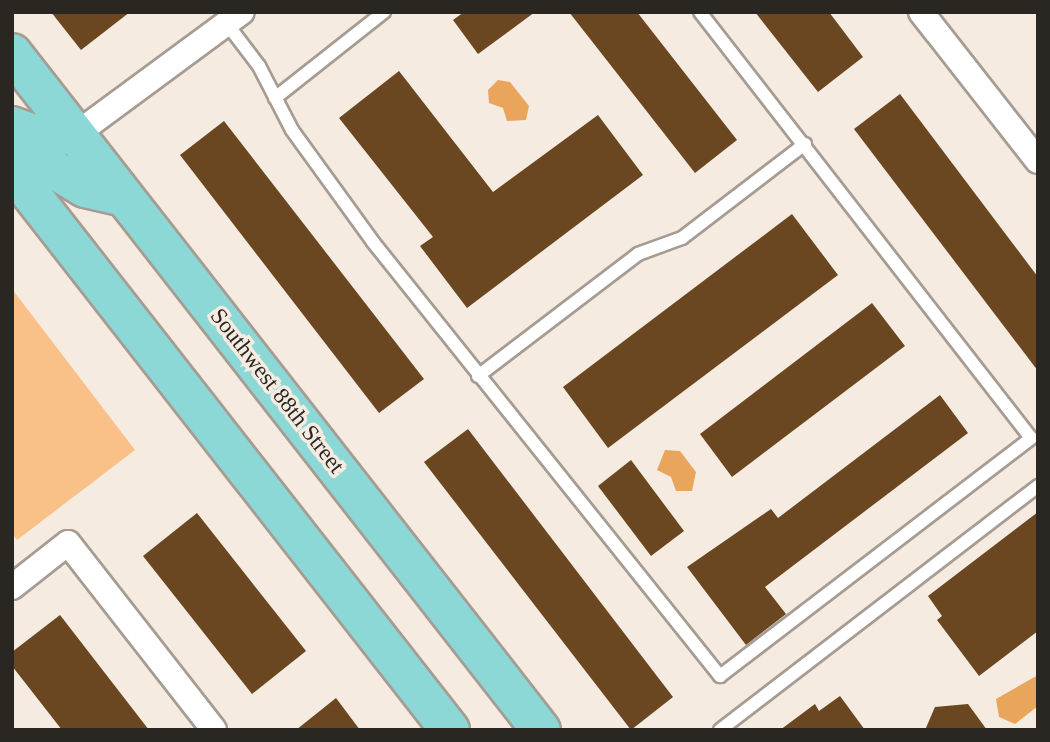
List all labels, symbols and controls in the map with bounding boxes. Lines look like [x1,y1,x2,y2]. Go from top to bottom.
street label: Southwest 88th Street [204,303,350,479]

